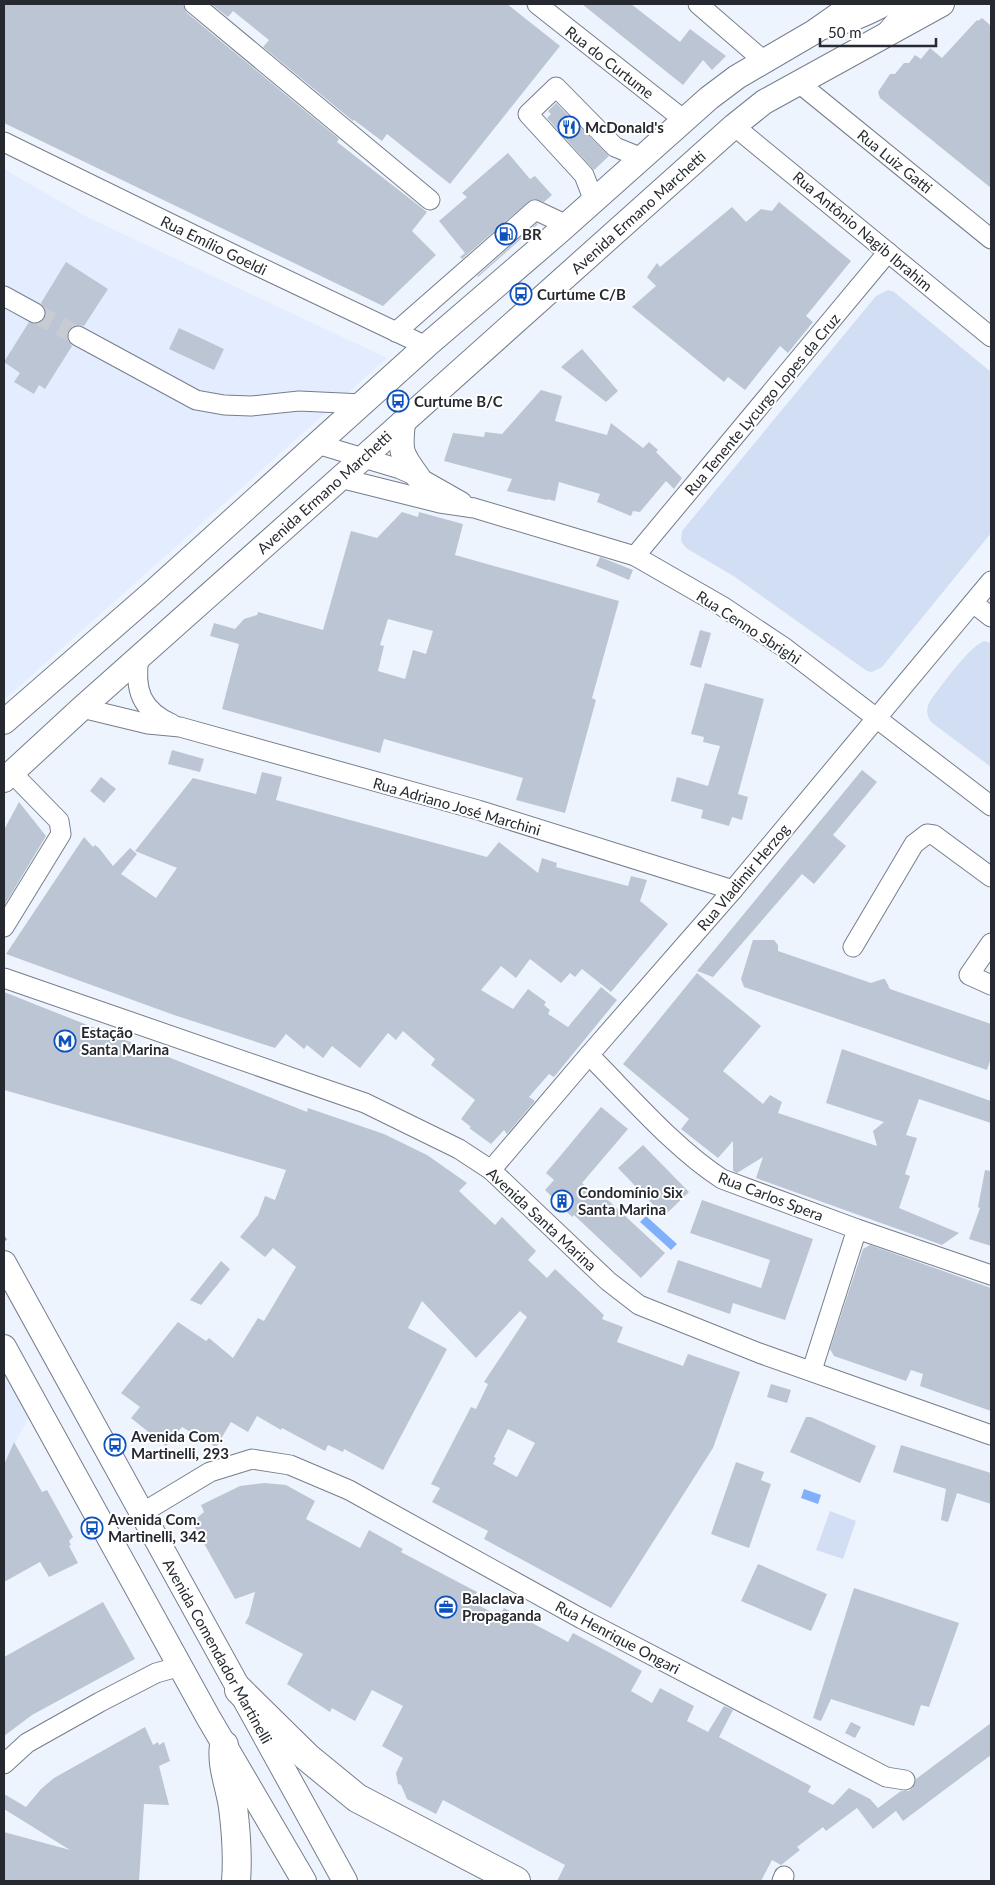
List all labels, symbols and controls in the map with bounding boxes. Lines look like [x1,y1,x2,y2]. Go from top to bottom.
scale bar [820,15,936,47]
street label: Rua do Curtume [562,22,658,102]
text: 50 m [828,23,862,41]
restaurant icon: McDonald's [557,115,581,139]
place label: McDonald's [585,118,664,136]
street label: Rua Luiz Gatti [854,125,936,197]
street label: Avenida Ermano Marchetti [567,147,709,277]
street label: Rua Antônio Nagib Ibrahim [790,167,936,295]
street label: Rua Emílio Goeldi [158,212,270,278]
fuel station icon: BR [494,222,518,246]
place label: BR [522,225,542,243]
bus stop icon: Curtume C/B [509,282,533,306]
place label: Curtume C/B [537,285,626,303]
street label: Rua Tenente Lycurgo Lopes da Cruz [680,309,844,499]
bus stop icon: Curtume B/C [386,389,410,413]
place label: Curtume B/C [414,392,503,410]
street label: Avenida Ermano Marchetti [253,427,395,557]
street label: Rua Cenno Sbrighi [693,587,805,667]
street label: Rua Adriano José Marchini [371,773,543,839]
street label: Rua Vladimir Herzog [693,820,793,934]
place label: Estação Santa Marina [81,1023,169,1058]
metro station icon: Estação Santa Marina [53,1029,77,1053]
street label: Avenida Santa Marina [484,1164,600,1274]
street label: Rua Carlos Spera [716,1168,826,1224]
place label: Condomínio Six Santa Marina [578,1183,683,1218]
building icon: Condomínio Six Santa Marina [550,1189,574,1213]
place label: Avenida Com. Martinelli, 293 [130,1427,229,1462]
bus stop icon: Avenida Com. Martinelli, 293 [103,1433,127,1457]
place label: Avenida Com. Martinelli, 342 [107,1510,206,1545]
bus stop icon: Avenida Com. Martinelli, 342 [80,1516,104,1540]
street label: Avenida Comendador Martinelli [160,1556,276,1746]
place label: Balaclava Propaganda [462,1589,541,1624]
office icon: Balaclava Propaganda [434,1595,458,1619]
street label: Rua Henrique Ongari [553,1597,683,1677]

